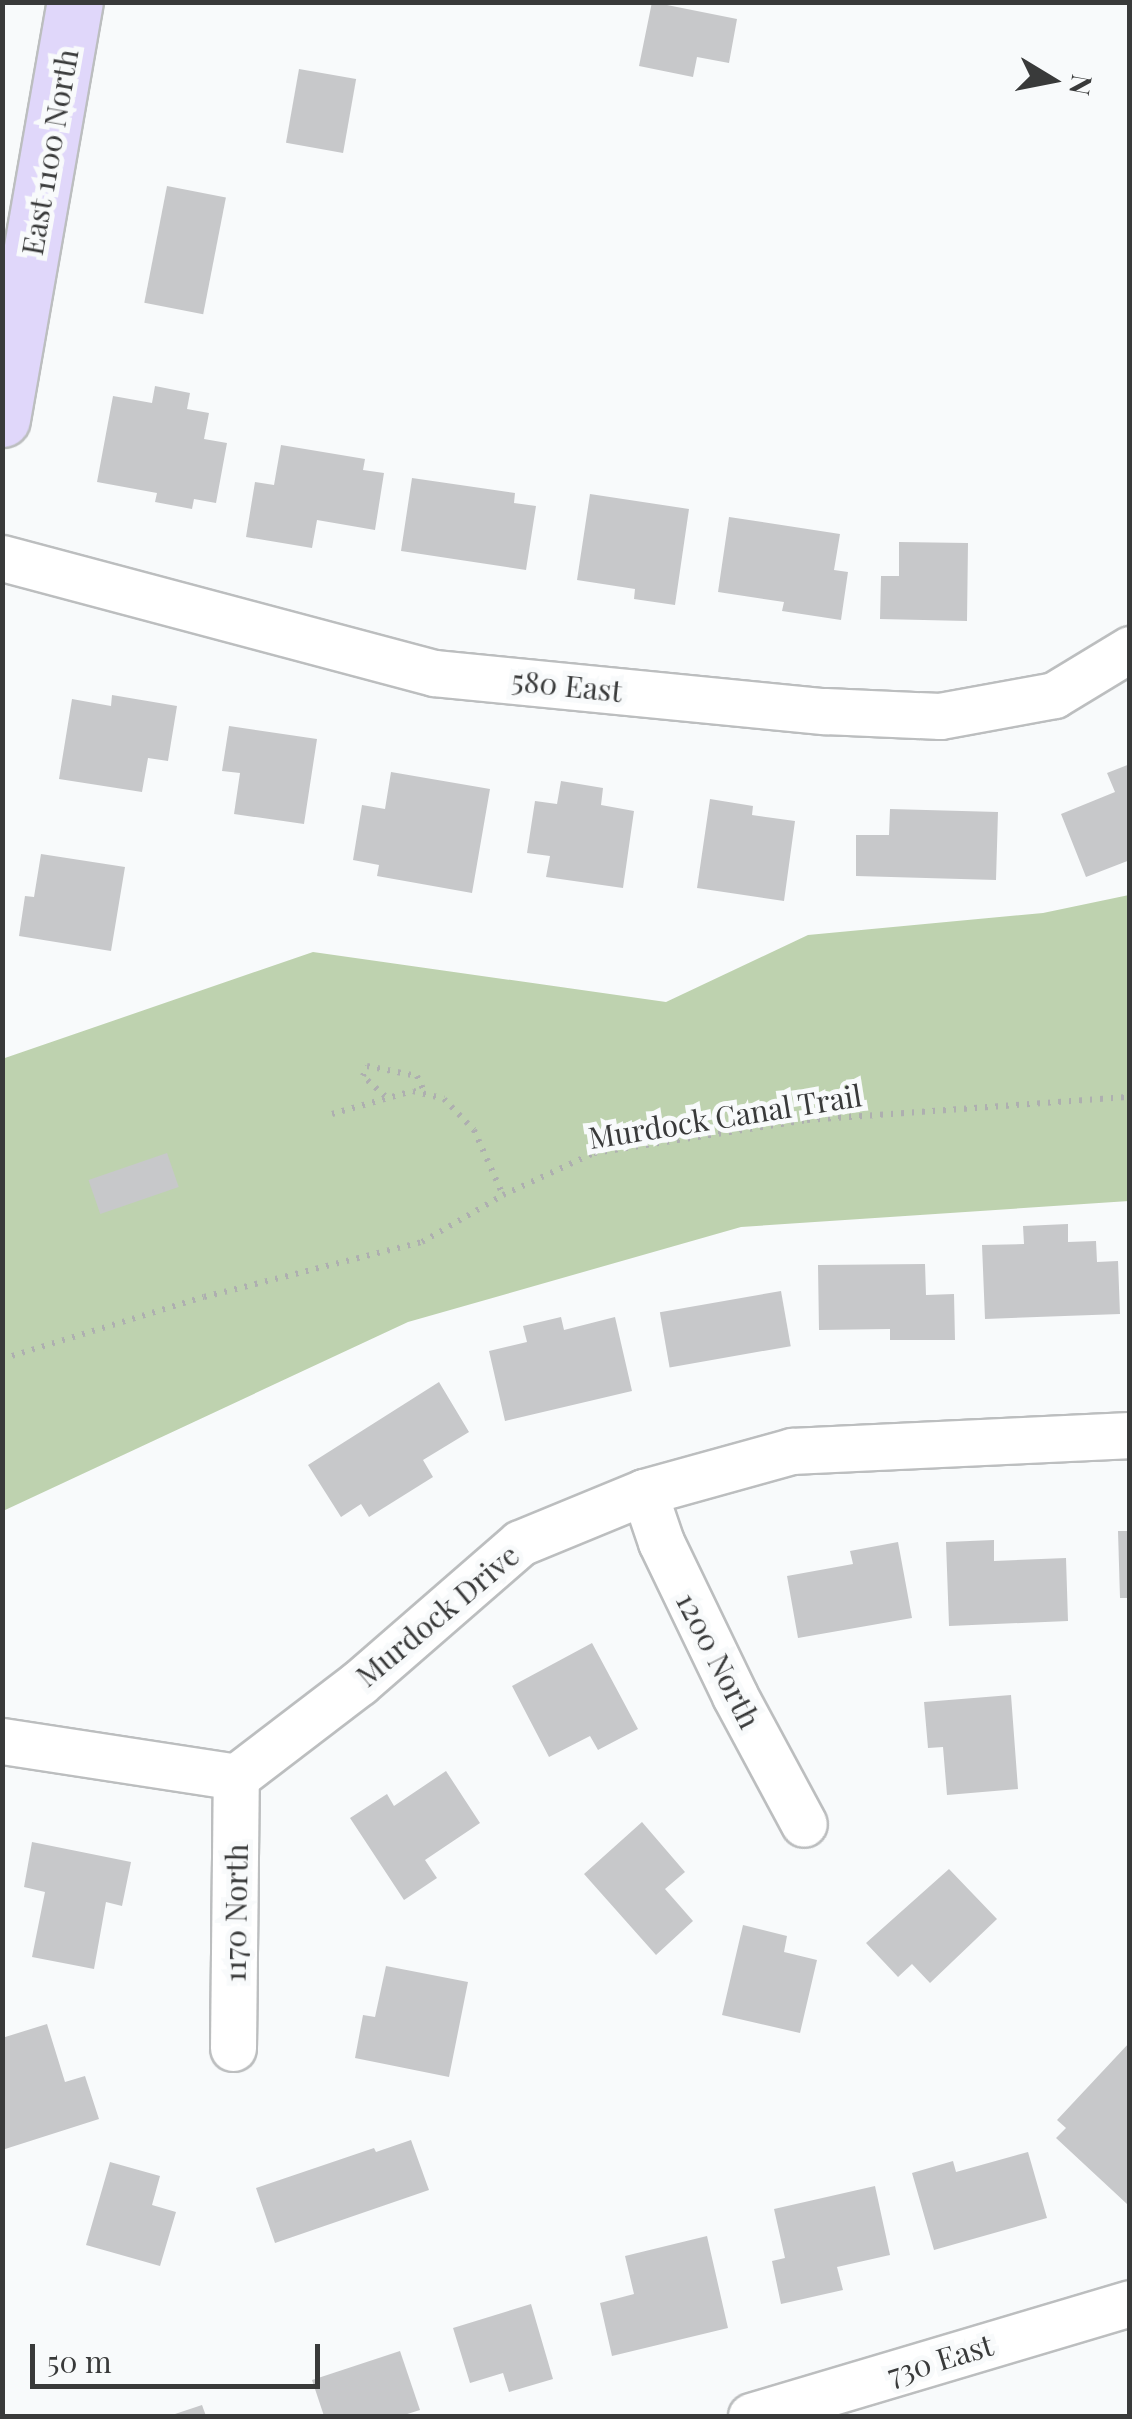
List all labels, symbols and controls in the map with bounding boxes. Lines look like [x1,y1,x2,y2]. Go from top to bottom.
north arrow [1002,30,1102,130]
street label: East 1100 North [13,46,85,258]
text: N [1062,72,1102,98]
street label: 580 East [510,661,624,709]
street label: Murdock Canal Trail [585,1077,865,1155]
street label: Murdock Drive [348,1536,526,1694]
street label: 1200 North [669,1586,769,1734]
street label: 1170 North [216,1843,254,1983]
scale bar [35,2324,325,2386]
street label: 730 East [883,2326,997,2392]
text: 50 m [47,2341,112,2381]

